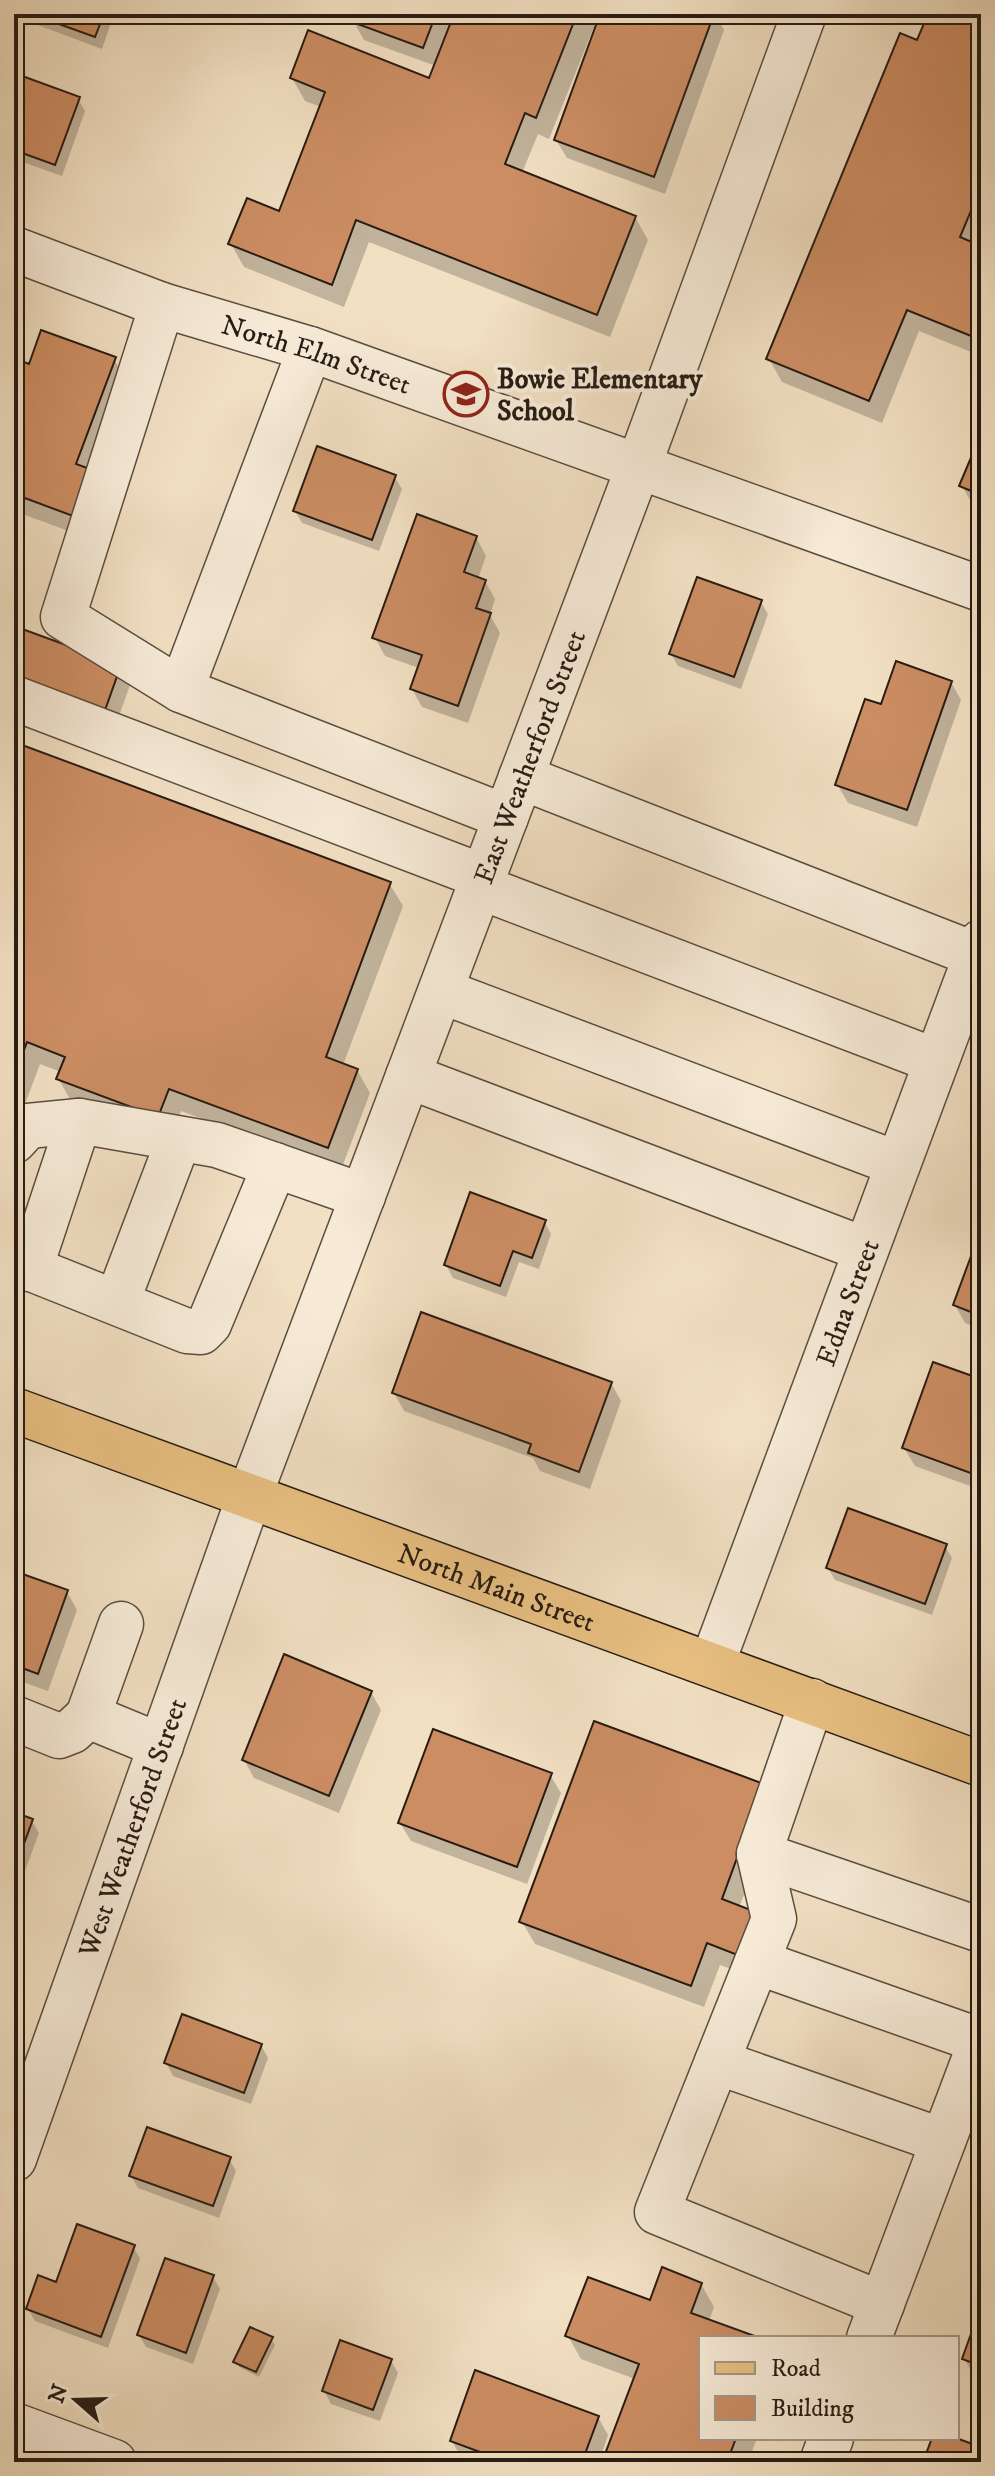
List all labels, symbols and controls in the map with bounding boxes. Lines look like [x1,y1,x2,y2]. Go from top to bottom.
street label: North Elm Street [217,308,415,403]
place label: Bowie Elementary School [497,362,703,429]
school or university icon: Bowie Elementary School [442,370,490,418]
street label: East Weatherford Street [466,625,594,889]
street label: Edna Street [809,1235,888,1371]
street label: North Main Street [393,1536,600,1640]
street label: West Weatherford Street [71,1693,195,1963]
legend [699,2336,959,2440]
text: Road [771,2354,821,2384]
north arrow [36,2360,116,2440]
text: N [43,2381,74,2407]
text: Building [771,2394,854,2424]

